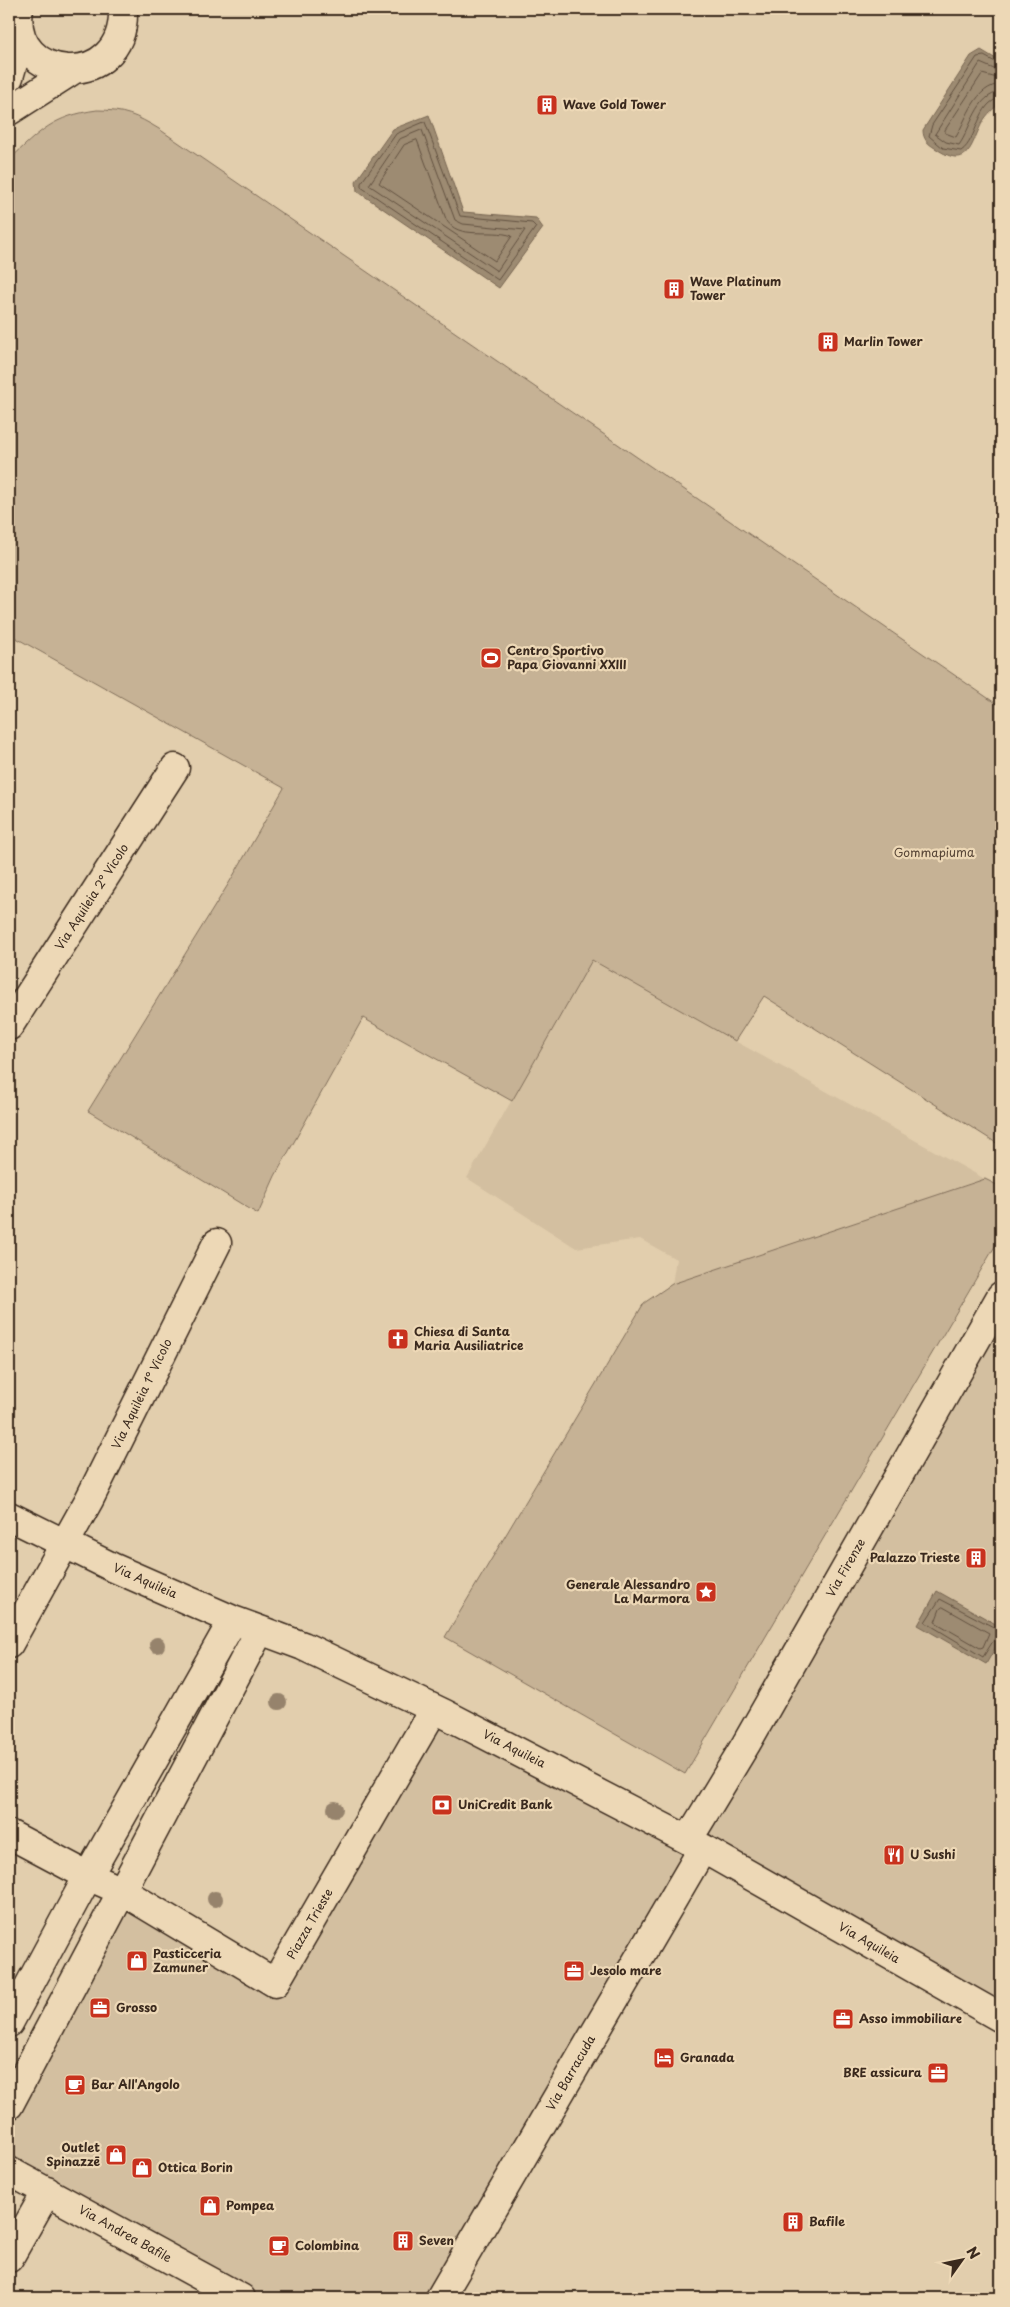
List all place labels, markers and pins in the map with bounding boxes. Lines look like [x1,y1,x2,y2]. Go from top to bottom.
building icon: Wave Gold Tower [535,93,559,117]
place label: Wave Gold Tower [563,95,667,113]
place label: Wave Platinum Tower [690,272,781,304]
building icon: Wave Platinum Tower [662,277,686,301]
building icon: Marlin Tower [816,330,840,354]
place label: Marlin Tower [844,332,923,350]
place label: Centro Sportivo Papa Giovanni XXIII [507,641,627,673]
sports icon: Centro Sportivo Papa Giovanni XXIII [479,646,503,670]
place label: Chiesa di Santa Maria Ausiliatrice [414,1322,524,1354]
church icon: Chiesa di Santa Maria Ausiliatrice [386,1327,410,1351]
building icon: Palazzo Trieste [964,1546,988,1570]
place label: Palazzo Trieste [870,1548,960,1566]
place label: Generale Alessandro La Marmora [566,1575,691,1607]
place icon: Generale Alessandro La Marmora [694,1580,718,1604]
bank icon: UniCredit Bank [430,1793,454,1817]
place label: UniCredit Bank [458,1795,553,1813]
restaurant icon: U Sushi [882,1843,906,1867]
place label: U Sushi [910,1845,956,1863]
place label: Pasticceria Zamuner [153,1944,222,1976]
shop icon: Pasticceria Zamuner [125,1949,149,1973]
office icon: Jesolo mare [562,1959,586,1983]
place label: Jesolo mare [590,1961,662,1979]
office icon: Grosso [88,1996,112,2020]
place label: Grosso [116,1998,157,2016]
office icon: Asso immobiliare [831,2007,855,2031]
place label: Asso immobiliare [859,2009,962,2027]
hotel icon: Granada [652,2046,676,2070]
place label: Granada [680,2048,735,2066]
office icon: BRE assicura [926,2061,950,2085]
place label: BRE assicura [843,2063,923,2081]
cafe icon: Bar All'Angolo [63,2073,87,2097]
place label: Bar All'Angolo [91,2075,180,2093]
place label: Outlet Spinazzē [46,2138,100,2170]
shop icon: Outlet Spinazzē [104,2143,128,2167]
shop icon: Ottica Borin [130,2156,154,2180]
place label: Ottica Borin [158,2158,233,2176]
shop icon: Pompea [198,2194,222,2218]
place label: Pompea [226,2196,275,2214]
building icon: Bafile [781,2210,805,2234]
place label: Bafile [809,2212,845,2230]
building icon: Seven [391,2229,415,2253]
place label: Seven [419,2231,454,2249]
cafe icon: Colombina [267,2234,291,2258]
place label: Colombina [295,2236,360,2254]

